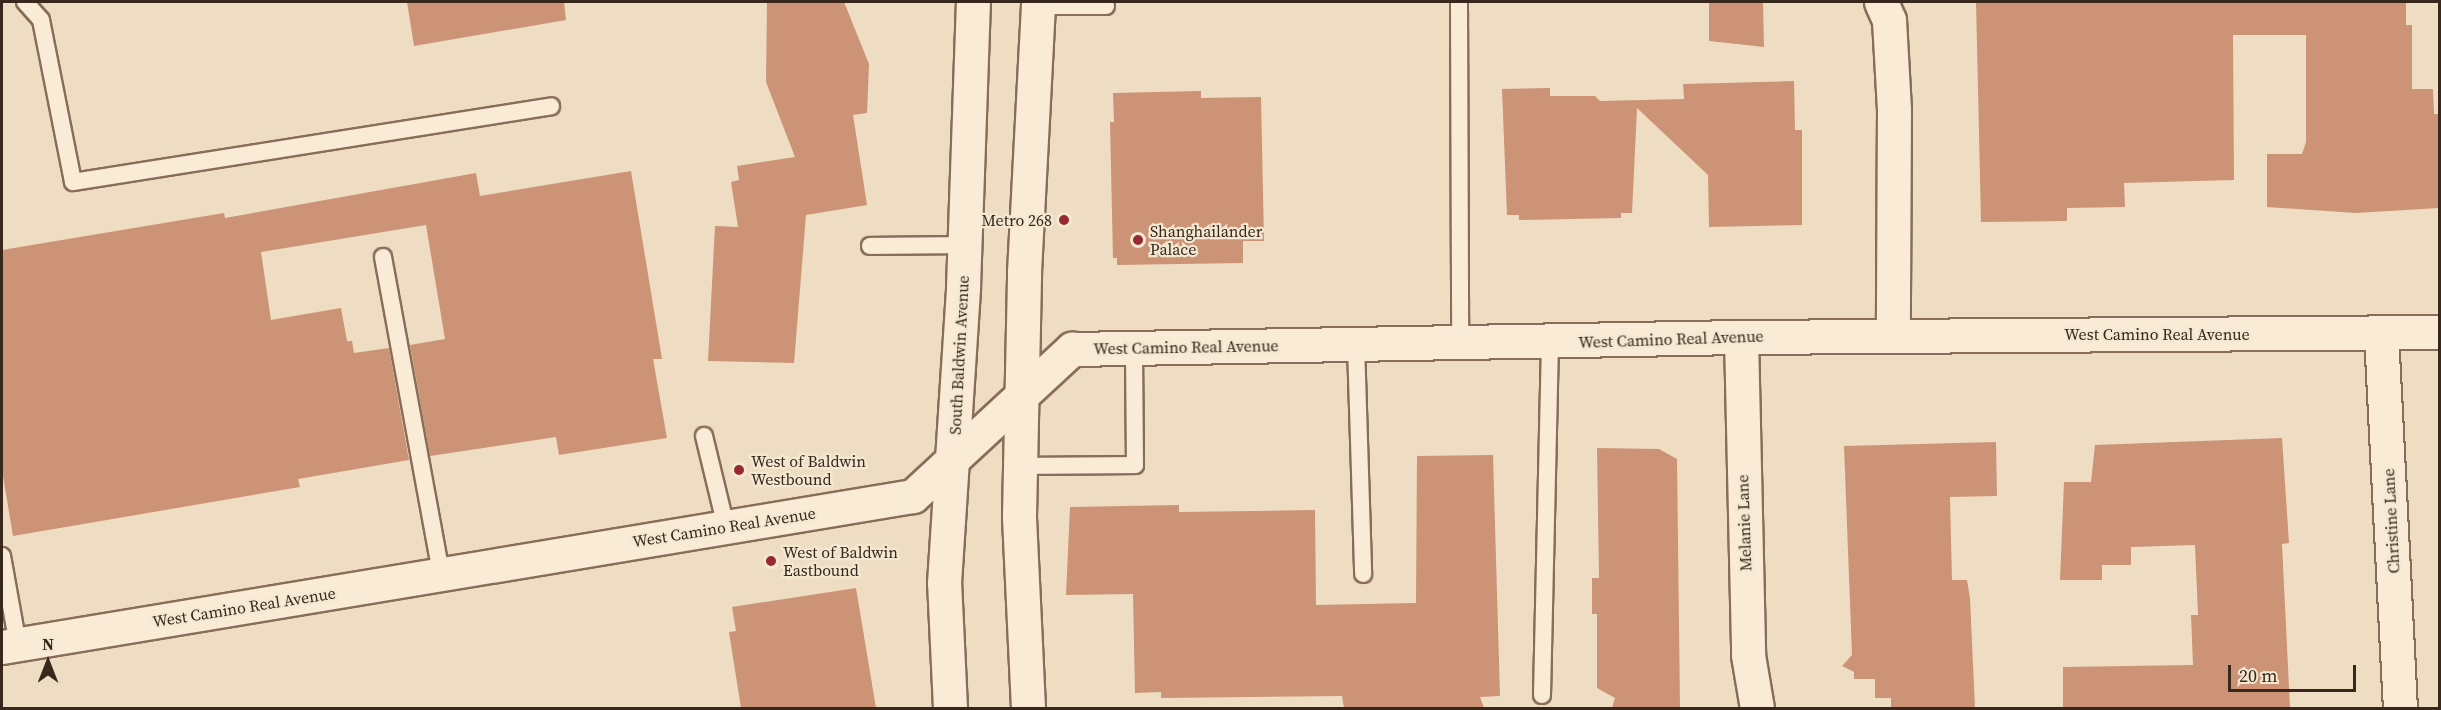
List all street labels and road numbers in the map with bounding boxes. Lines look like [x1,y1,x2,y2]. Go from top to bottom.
street label: South Baldwin Avenue [945,275,973,435]
street label: West Camino Real Avenue [2064,324,2250,344]
street label: West Camino Real Avenue [1578,326,1764,352]
street label: West Camino Real Avenue [1093,336,1279,358]
street label: Christine Lane [2379,468,2403,574]
street label: Melanie Lane [1733,474,1755,572]
street label: West Camino Real Avenue [631,503,817,551]
street label: West Camino Real Avenue [151,583,337,631]

